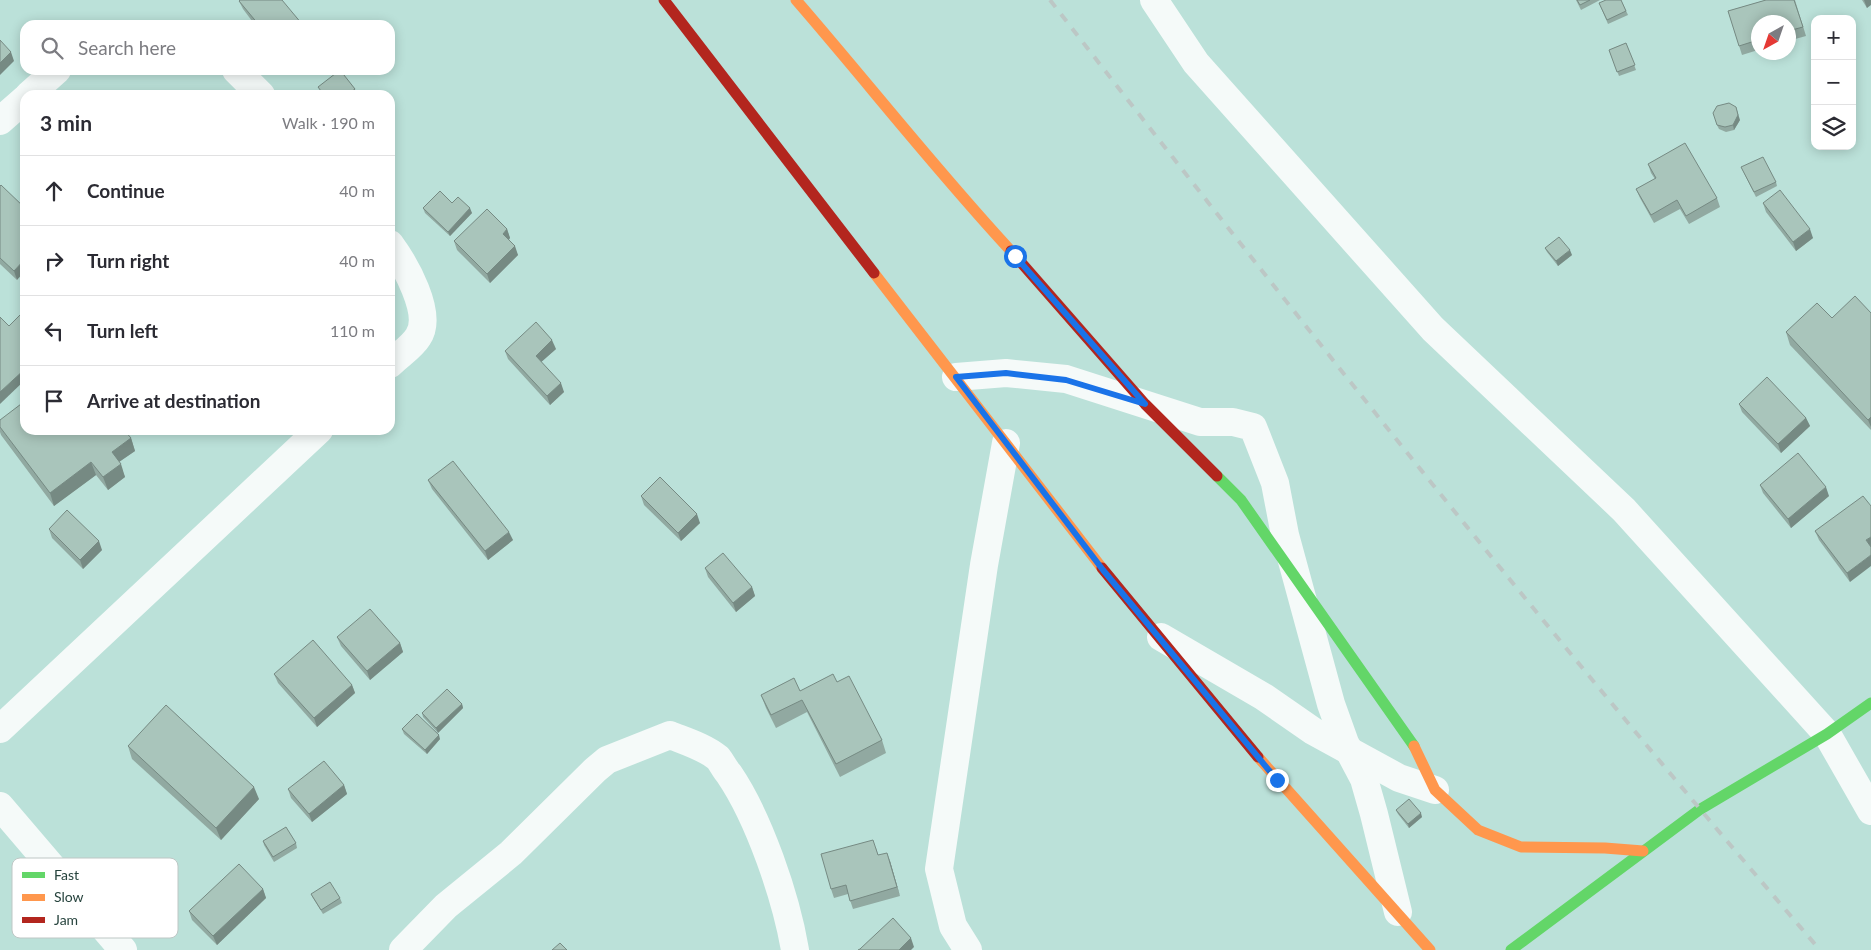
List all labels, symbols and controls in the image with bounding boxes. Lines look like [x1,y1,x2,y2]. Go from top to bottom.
north arrow [1751,15,1796,60]
map controls [1811,15,1856,150]
button: + [1811,15,1856,60]
search box [20,20,395,75]
icon: search [38,34,66,62]
text: Search here [78,36,176,59]
button: − [1811,60,1856,105]
button: layers [1811,105,1856,150]
text: 3 min [40,110,92,135]
text: Walk · 190 m [282,113,375,132]
icon: ahead [40,177,68,205]
text: Continue [87,179,165,202]
text: 40 m [339,181,375,200]
route start [1004,245,1027,268]
icon: right [40,247,68,275]
text: Turn right [87,249,169,272]
text: 40 m [339,251,375,270]
icon: left [40,317,68,345]
text: Turn left [87,319,158,342]
text: 110 m [330,321,375,340]
icon: arrive [40,387,68,415]
text: Arrive at destination [87,389,260,412]
route end [1266,769,1289,792]
legend [12,858,178,938]
text: Fast [54,866,79,883]
text: Slow [54,888,84,905]
text: Jam [54,911,78,928]

